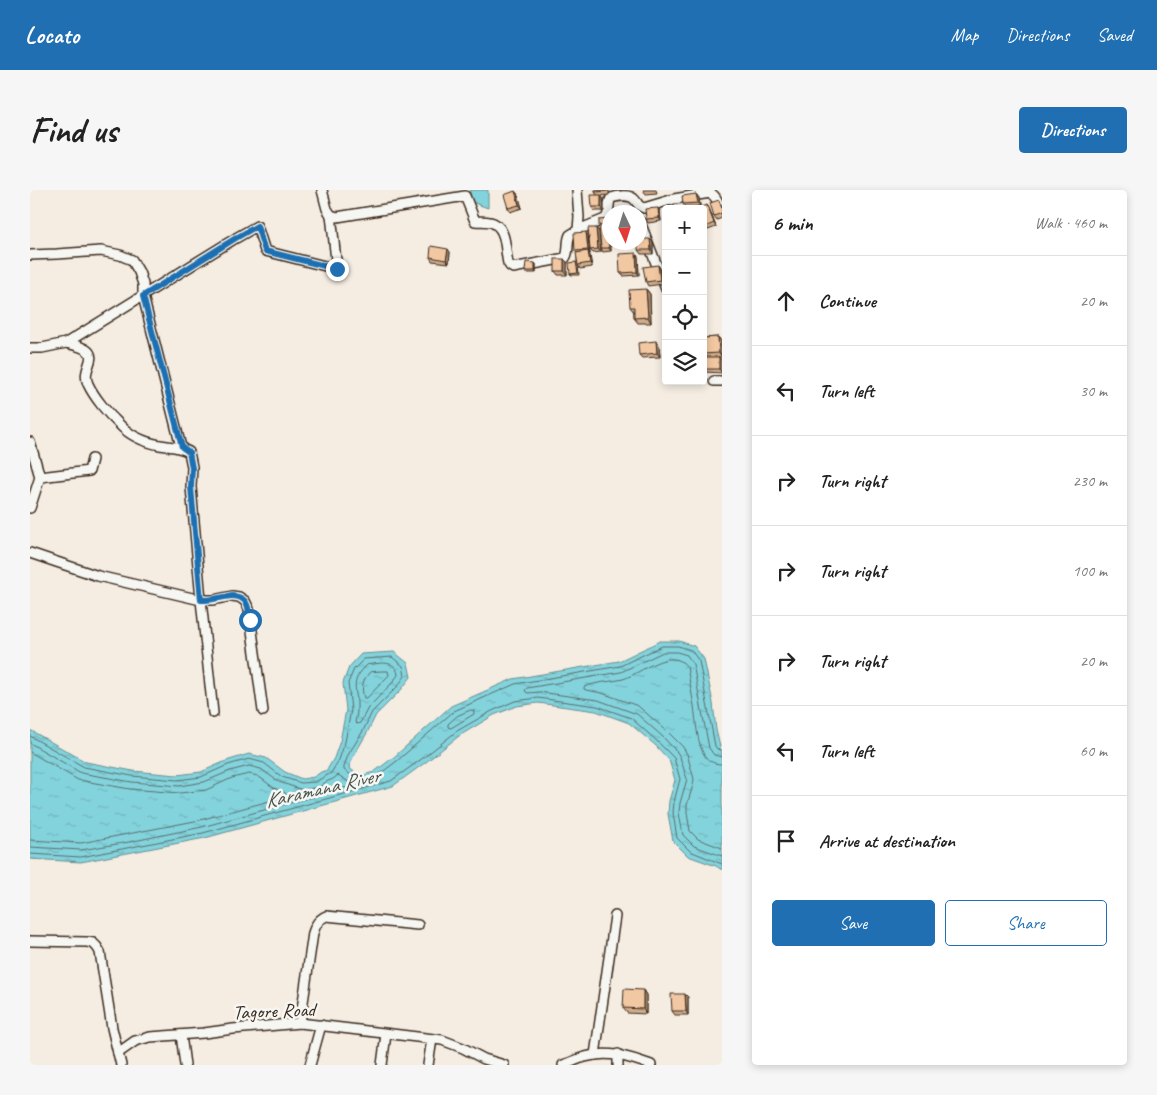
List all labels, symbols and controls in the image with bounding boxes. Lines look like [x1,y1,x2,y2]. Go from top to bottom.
text: Locato [25,20,79,50]
text: Map [951,24,978,46]
text: Directions [1006,24,1069,46]
text: Saved [1097,24,1132,46]
button: Directions [1019,107,1127,153]
text: Find us [30,108,117,153]
north arrow [602,205,647,250]
map controls [662,205,707,385]
button: + [662,205,707,250]
text: 6 min [772,210,813,236]
text: Walk · 460 m [1035,213,1107,233]
button: − [662,250,707,295]
route end [326,258,349,281]
icon: ahead [772,287,800,315]
text: Continue [819,289,876,313]
text: 20 m [1080,291,1107,311]
button: locate [662,295,707,340]
button: layers [662,340,707,385]
icon: left [772,377,800,405]
text: Turn left [819,379,874,403]
text: 30 m [1080,381,1107,401]
icon: right [772,467,800,495]
text: Turn right [819,469,886,493]
text: 230 m [1073,471,1107,491]
icon: right [772,557,800,585]
text: Turn right [819,559,886,583]
text: 100 m [1073,561,1107,581]
route start [239,609,262,632]
icon: right [772,647,800,675]
text: Turn right [819,649,886,673]
text: 20 m [1080,651,1107,671]
icon: left [772,737,800,765]
text: Turn left [819,739,874,763]
text: 60 m [1080,741,1107,761]
water label: Karamana River [262,761,385,814]
icon: arrive [772,827,800,855]
text: Arrive at destination [819,829,955,853]
button: Save [772,900,935,946]
button: Share [945,900,1107,946]
street label: Tagore Road [232,997,319,1025]

